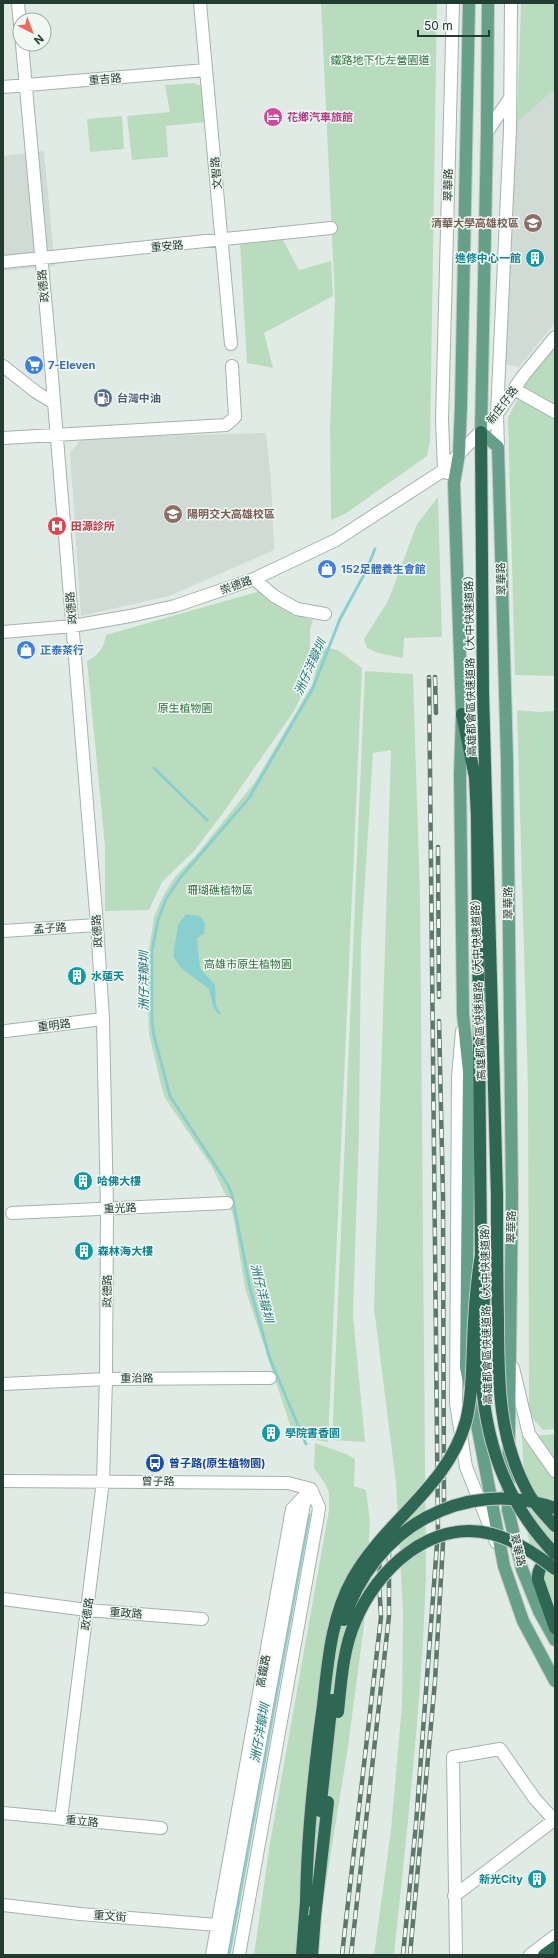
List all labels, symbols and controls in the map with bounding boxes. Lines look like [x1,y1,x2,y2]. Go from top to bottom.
north arrow [12,12,52,52]
scale bar [418,12,489,38]
text: 50 m [424,18,453,33]
text: N [31,31,46,47]
park label: 鐵路地下化左營園道 [331,53,430,67]
street label: 重吉路 [88,71,122,87]
hotel icon: 花鄉汽車旅館 [262,106,284,128]
place label: 花鄉汽車旅館 [287,110,353,124]
street label: 文智路 [208,156,224,190]
street label: 翠華路 [441,168,455,202]
school or university icon: 清華大學高雄校區 [522,212,544,234]
place label: 清華大學高雄校區 [431,216,519,230]
street label: 重安路 [150,238,184,254]
building icon: 進修中心一館 [524,247,546,269]
place label: 進修中心一館 [455,251,521,265]
street label: 政德路 [34,269,52,303]
supermarket icon: 7-Eleven [23,354,45,376]
place label: 7-Eleven [48,358,96,372]
street label: 新庄仔路 [483,383,521,427]
fuel station icon: 台灣中油 [92,387,114,409]
place label: 台灣中油 [117,391,161,405]
school or university icon: 陽明交大高雄校區 [162,503,184,525]
place label: 陽明交大高雄校區 [187,507,275,521]
hospital icon: 田源診所 [46,515,68,537]
place label: 田源診所 [71,519,115,533]
shop icon: 152足體養生會館 [316,558,338,580]
place label: 152足體養生會館 [341,562,426,576]
street label: 翠華路 [493,562,509,596]
street label: 高雄都會區快速道路（大中快速道路） [461,569,479,757]
street label: 崇德路 [218,573,254,597]
street label: 政德路 [63,591,79,625]
water label: 洲仔洋瓣圳 [290,635,329,697]
shop icon: 正泰茶行 [15,639,37,661]
place label: 正泰茶行 [40,643,84,657]
park label: 原生植物園 [158,701,213,715]
park label: 珊瑚礁植物區 [187,883,253,897]
street label: 翠華路 [501,886,515,920]
street label: 高雄都會區快速道路（大中快速道路） [468,893,488,1081]
street label: 政德路 [89,914,105,948]
street label: 孟子路 [33,920,67,936]
water label: 洲仔洋瓣圳 [136,949,151,1011]
park label: 高雄市原生植物園 [204,957,292,971]
building icon: 水蓮天 [66,965,88,987]
place label: 水蓮天 [91,969,124,983]
street label: 重明路 [37,1016,71,1034]
building icon: 哈佛大樓 [72,1170,94,1192]
place label: 哈佛大樓 [97,1174,141,1188]
street label: 重光路 [103,1200,137,1216]
street label: 翠華路 [504,1211,518,1244]
street label: 高雄都會區快速道路（大中快速道路） [477,1217,495,1405]
building icon: 森林海大樓 [73,1240,95,1262]
place label: 森林海大樓 [98,1244,153,1258]
water label: 洲仔洋瓣圳 [248,1262,278,1326]
street label: 政德路 [100,1275,114,1308]
street label: 重治路 [120,1371,154,1385]
building icon: 學院書香園 [260,1422,282,1444]
place label: 學院書香園 [285,1426,340,1440]
bus stop icon: 曾子路(原生植物園) [144,1452,166,1474]
place label: 曾子路(原生植物園) [169,1456,265,1470]
street label: 曾子路 [141,1474,175,1488]
street label: 翠華路 [507,1532,529,1568]
street label: 政德路 [78,1597,96,1631]
street label: 重政路 [109,1605,143,1621]
street label: 高鐵路 [253,1654,273,1688]
water label: 洲仔洋瓣圳 [247,1700,272,1764]
street label: 重立路 [65,1813,99,1829]
building icon: 新光City [526,1868,548,1890]
place label: 新光City [479,1872,523,1886]
street label: 重文街 [93,1908,127,1924]

